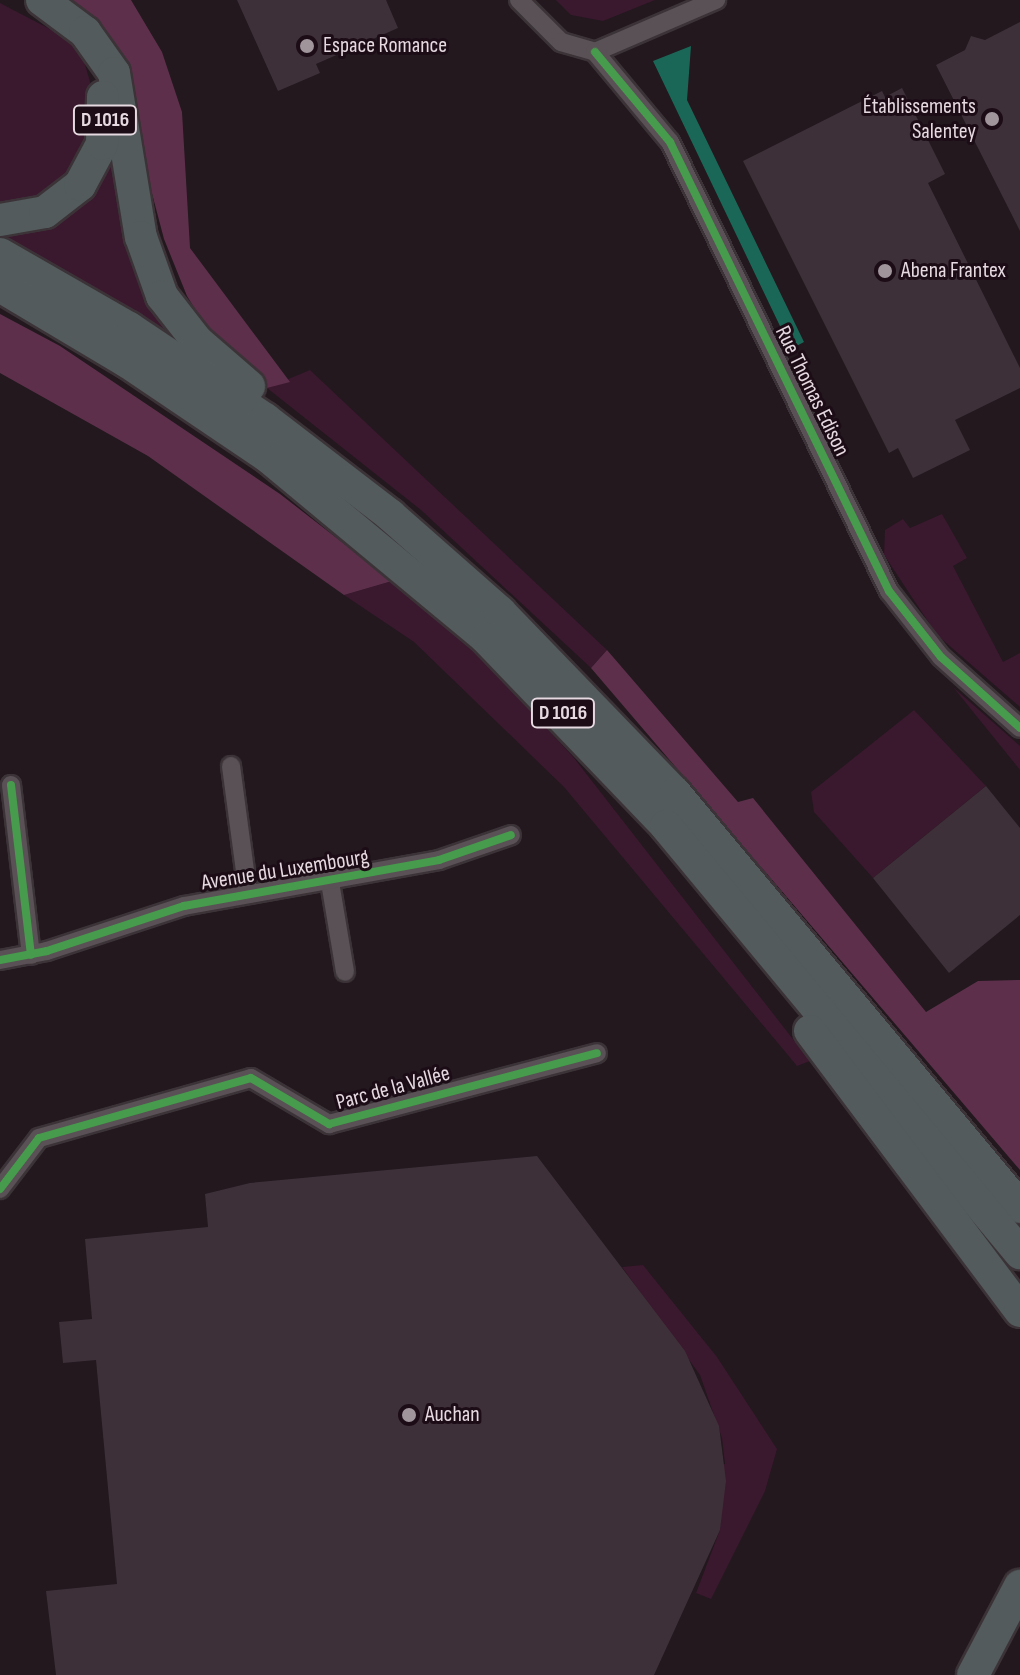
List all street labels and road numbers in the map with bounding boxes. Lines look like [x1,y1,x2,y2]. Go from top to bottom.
road number: D 1016 [71,104,139,136]
street label: Rue Thomas Edison [769,322,855,460]
road number: D 1016 [529,697,597,729]
street label: Avenue du Luxembourg [199,844,371,896]
street label: Parc de la Vallée [333,1060,453,1116]

